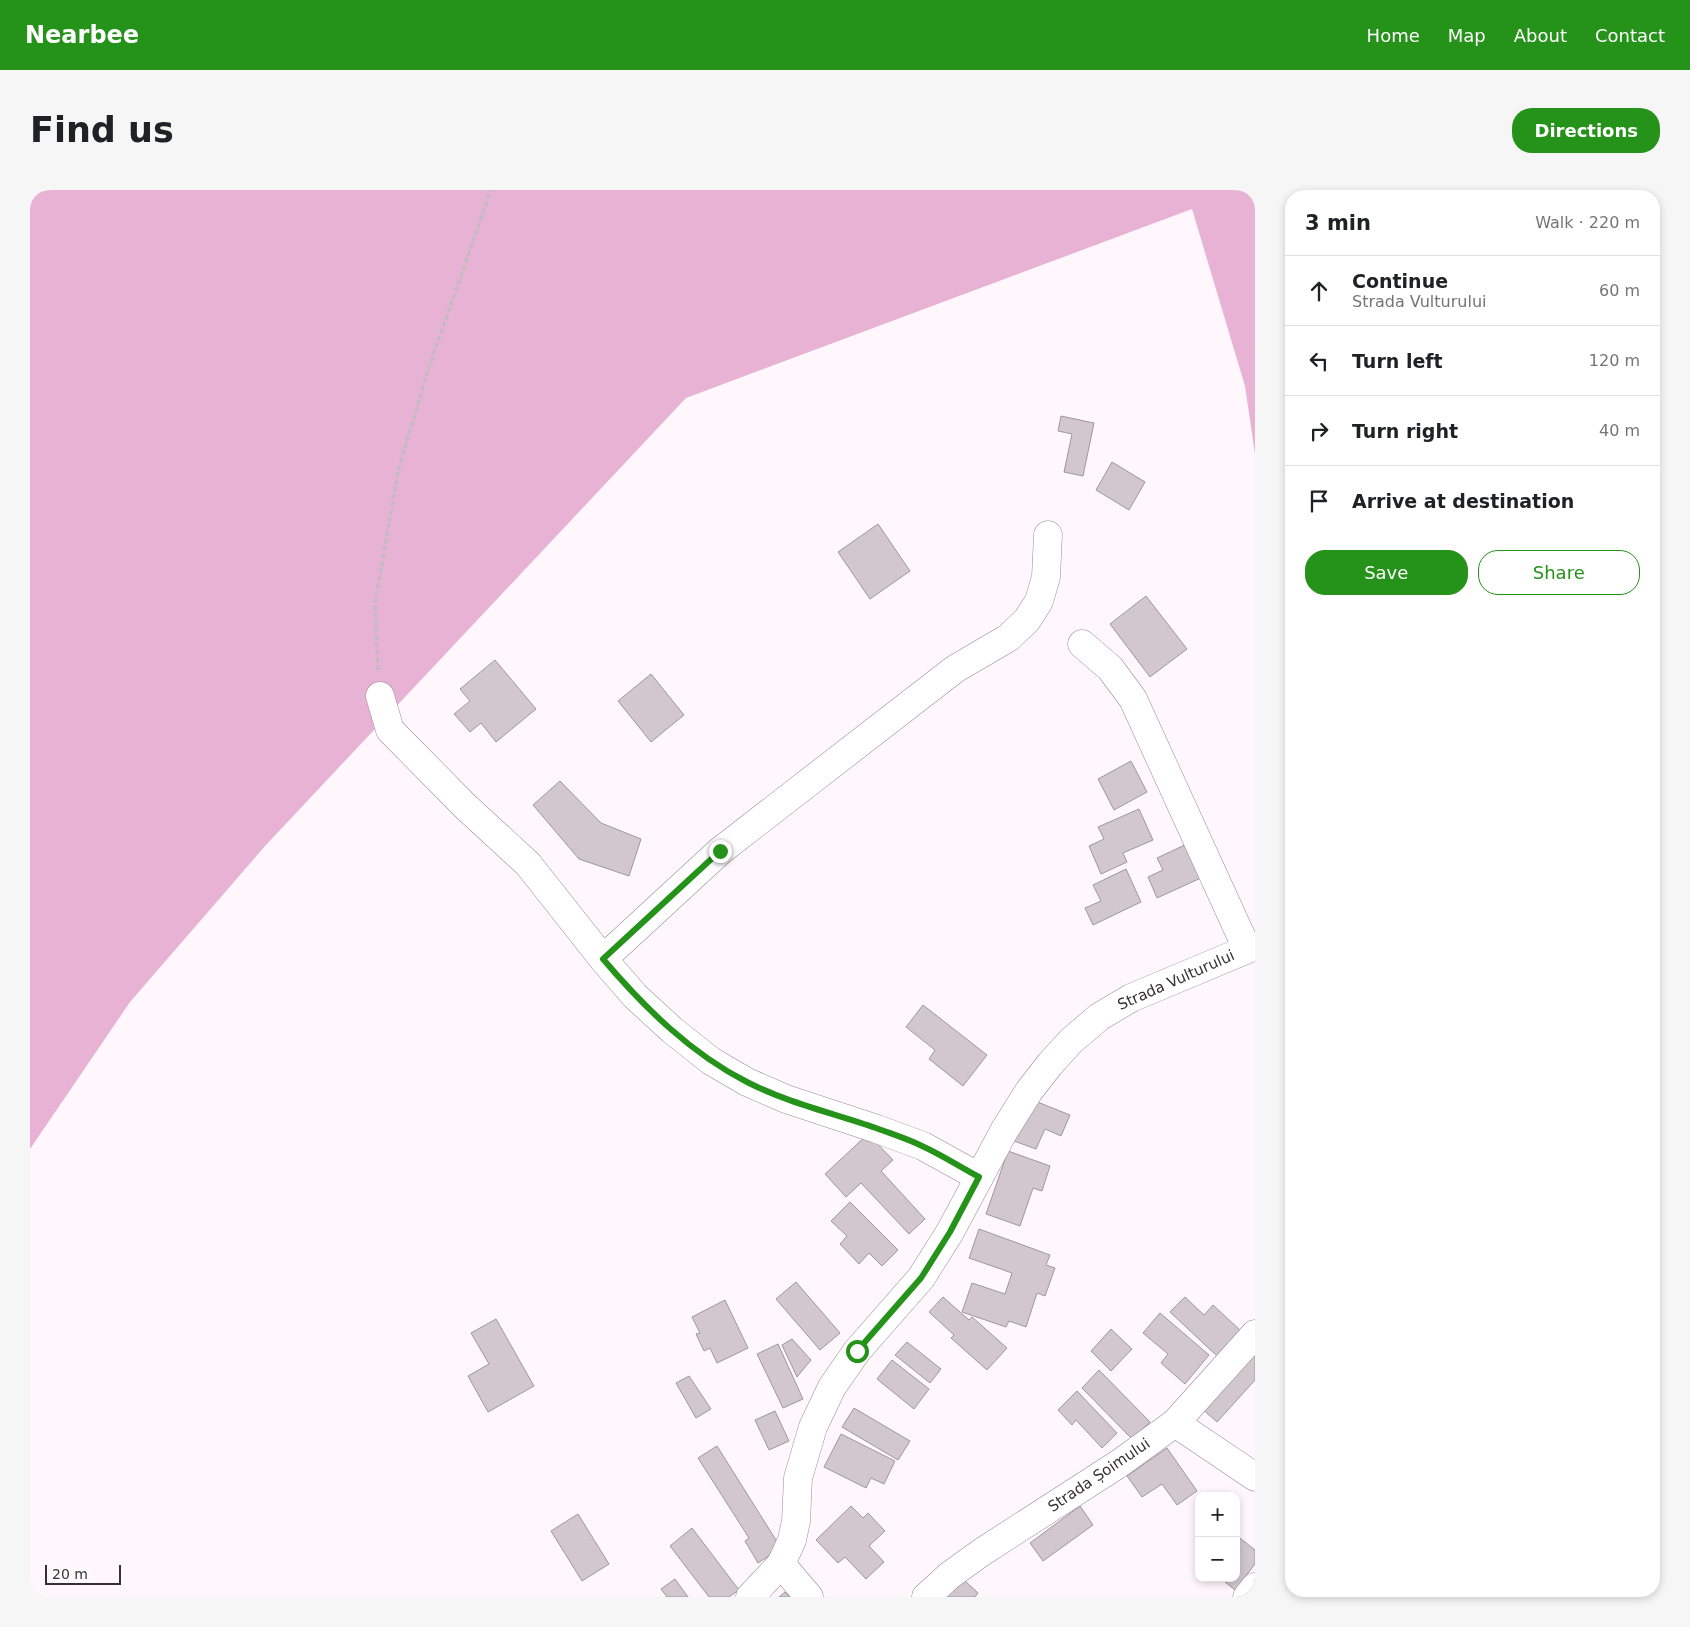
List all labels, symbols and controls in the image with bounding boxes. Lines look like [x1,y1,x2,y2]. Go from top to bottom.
text: Nearbee [25,21,139,49]
text: Home [1367,25,1420,46]
text: Map [1448,25,1486,46]
text: About [1514,25,1567,46]
text: Contact [1595,25,1665,46]
button: Directions [1512,108,1660,153]
text: Find us [30,110,174,150]
text: 3 min [1305,211,1371,235]
text: Walk · 220 m [1535,213,1640,232]
text: Continue [1352,270,1448,292]
icon: ahead [1305,277,1333,305]
text: 60 m [1599,281,1640,300]
text: Strada Vulturului [1352,292,1486,311]
icon: left [1305,347,1333,375]
text: Turn left [1352,350,1443,372]
text: 120 m [1589,351,1640,370]
icon: right [1305,417,1333,445]
text: Turn right [1352,420,1458,442]
text: 40 m [1599,421,1640,440]
icon: arrive [1305,487,1333,515]
text: Arrive at destination [1352,490,1574,512]
button: Save [1305,550,1468,595]
button: Share [1478,550,1640,595]
route end [709,840,732,863]
street label: Strada Vulturului [1115,946,1237,1014]
route start [846,1340,869,1363]
street label: Strada Șoimului [1045,1434,1153,1516]
map controls [1195,1492,1240,1582]
button: + [1195,1492,1240,1537]
button: − [1195,1537,1240,1582]
scale bar [45,1562,121,1585]
text: 20 m [52,1566,88,1582]

